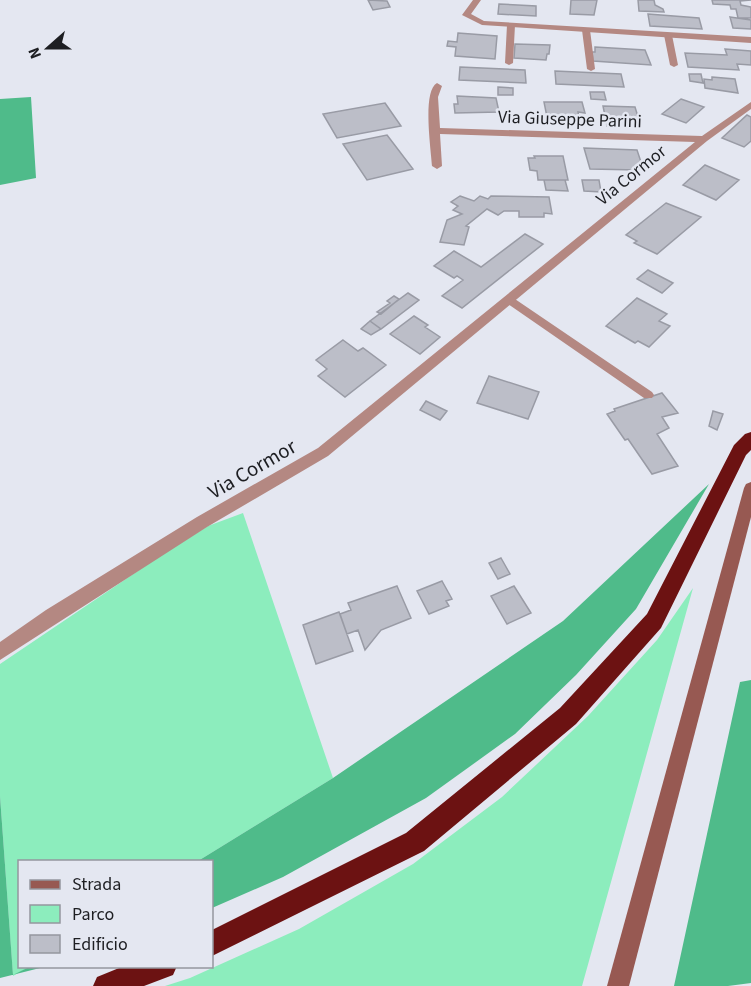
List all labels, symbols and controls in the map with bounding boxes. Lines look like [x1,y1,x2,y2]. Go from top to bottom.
north arrow [18,18,78,78]
text: N [23,44,47,62]
street label: Via Giuseppe Parini [498,104,642,135]
street label: Via Cormor [591,139,672,211]
street label: Via Cormor [202,431,302,506]
legend [18,860,213,968]
text: Strada [72,872,121,897]
text: Parco [72,902,114,927]
text: Edificio [72,932,128,957]

